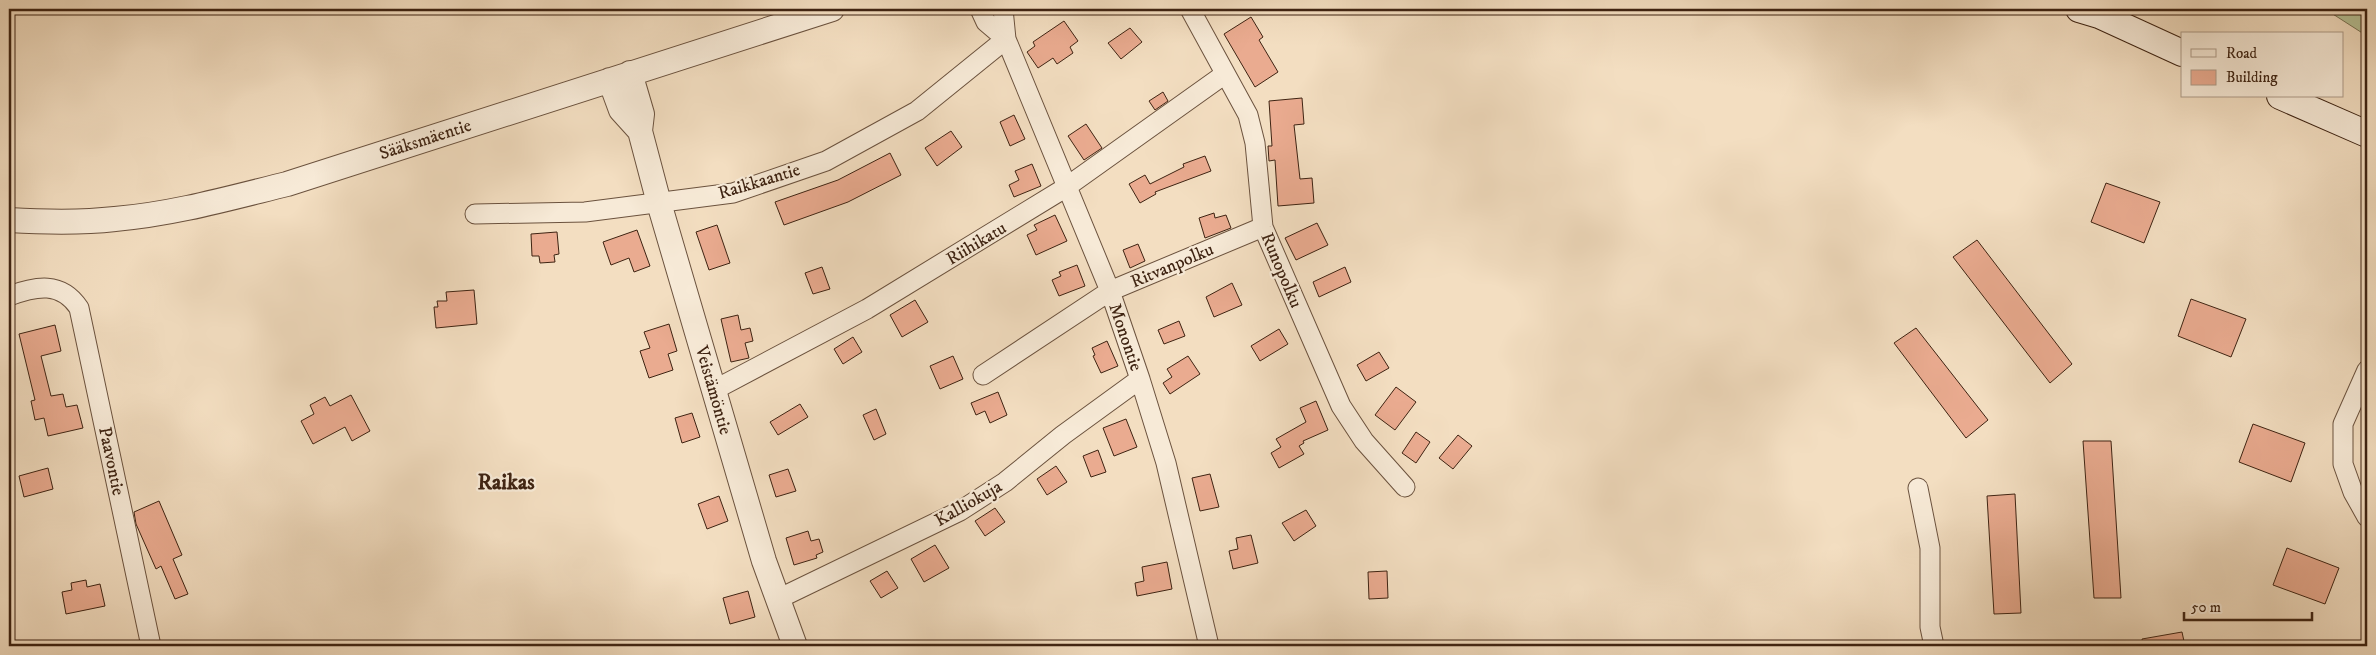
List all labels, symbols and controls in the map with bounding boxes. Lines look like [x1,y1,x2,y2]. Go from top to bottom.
legend [2181,32,2344,98]
text: Road [2226,44,2258,63]
text: Building [2226,68,2278,87]
street label: Sääksmäentie [377,115,474,165]
street label: Raikkaantie [716,159,803,205]
street label: Riihikatu [942,217,1011,270]
street label: Runopolku [1255,230,1307,312]
street label: Ritvanpolku [1128,238,1217,293]
street label: Monontie [1103,301,1147,374]
street label: Veistämöntie [690,342,736,437]
street label: Paavontie [93,425,129,497]
district label: Raikas [477,469,535,496]
street label: Kalliokuja [931,476,1006,532]
scale bar [2184,590,2311,622]
text: 50 m [2191,598,2221,617]

